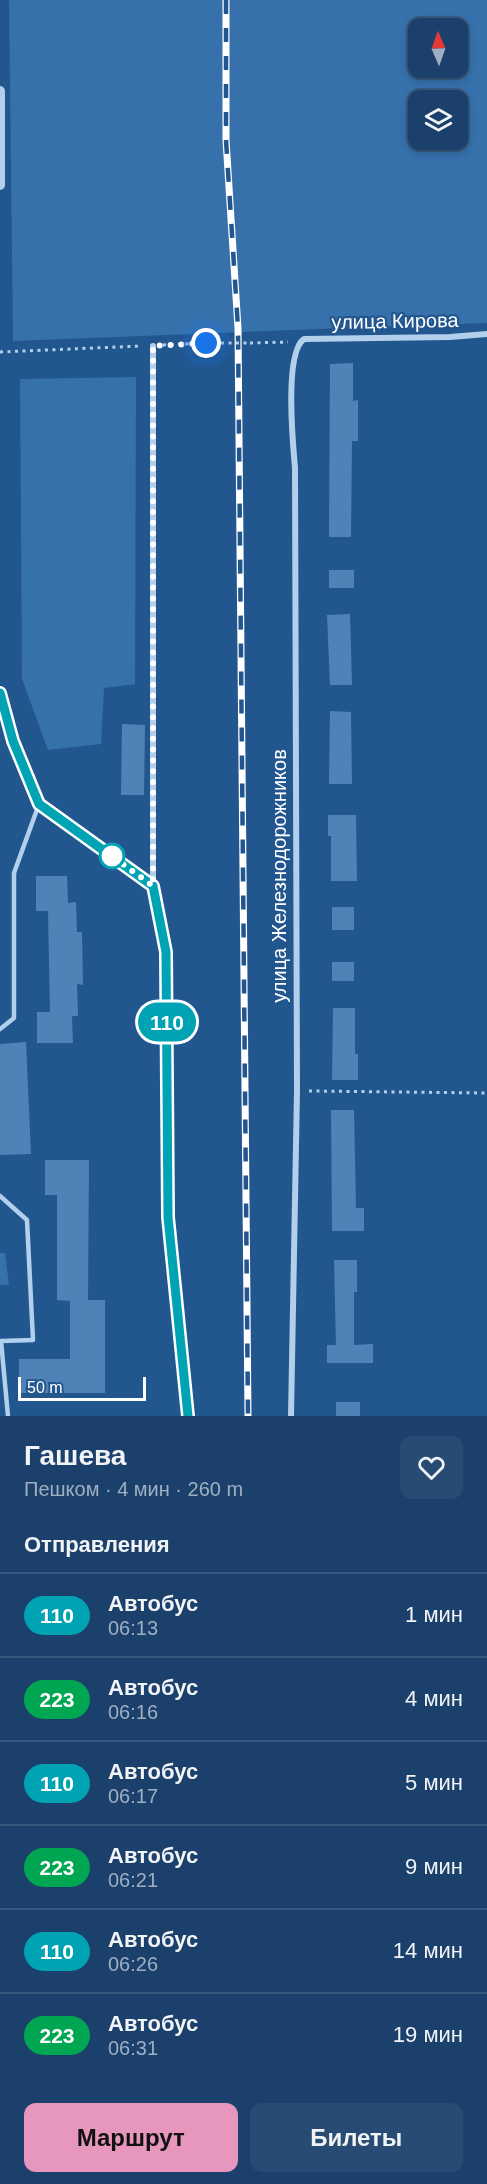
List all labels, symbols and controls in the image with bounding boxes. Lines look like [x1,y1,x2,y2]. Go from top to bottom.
north arrow [408,18,468,78]
map controls [408,18,468,150]
button: layers [408,90,468,150]
street label: улица Кирова [331,309,460,333]
your location [191,328,221,358]
street label: улица Железнодорожников [268,749,290,1003]
unlabelled marker [99,843,125,869]
line badge: 110 [132,1002,201,1042]
text: 110 [150,1011,184,1034]
scale bar [18,1374,146,1402]
text: 50 m [27,1379,63,1396]
button: heart [400,1436,463,1499]
text: Гашева [24,1440,126,1471]
text: Пешком · 4 мин · 260 m [24,1478,243,1500]
text: Отправления [24,1532,170,1557]
text: Автобус [108,1591,198,1616]
text: 1 мин [405,1602,463,1627]
text: 110 [40,1604,74,1627]
text: 06:13 [108,1617,158,1639]
text: Автобус [108,1675,198,1700]
text: 4 мин [405,1686,463,1711]
text: 223 [39,1688,75,1711]
text: 06:16 [108,1701,158,1723]
text: Автобус [108,1759,198,1784]
text: 5 мин [405,1770,463,1795]
text: 110 [40,1772,74,1795]
text: 06:17 [108,1785,158,1807]
text: Автобус [108,1843,198,1868]
text: 9 мин [405,1854,463,1879]
text: 223 [39,1856,75,1879]
text: 06:21 [108,1869,158,1891]
text: Автобус [108,1927,198,1952]
text: 14 мин [393,1938,463,1963]
text: 110 [40,1940,74,1963]
text: 06:26 [108,1953,158,1975]
text: Автобус [108,2011,198,2036]
text: 19 мин [393,2022,463,2047]
text: 223 [39,2024,75,2047]
text: 06:31 [108,2037,158,2059]
button: Маршрут [24,2103,238,2172]
button: Билеты [250,2103,463,2172]

